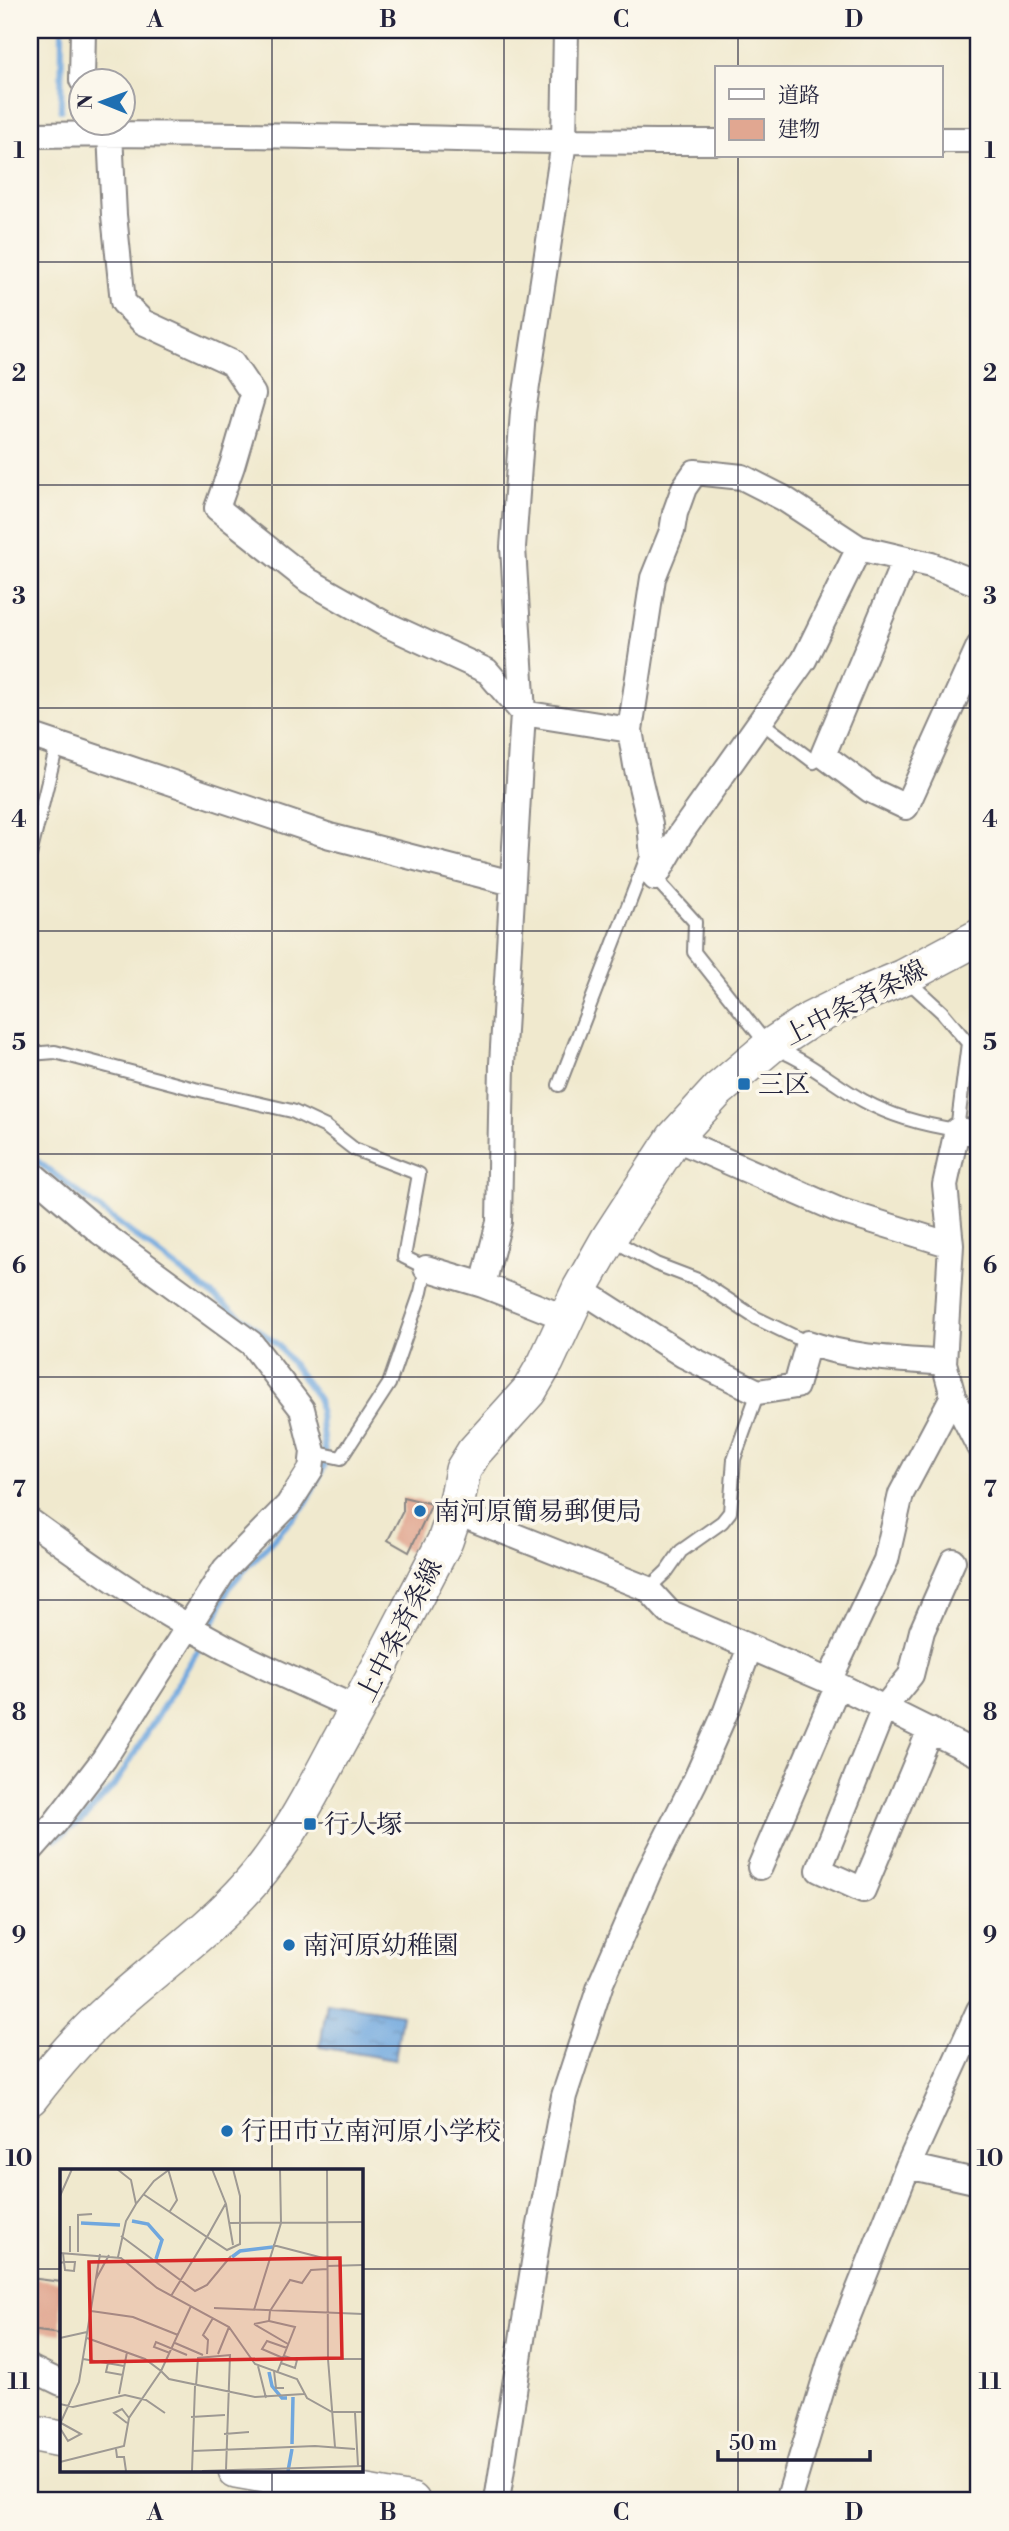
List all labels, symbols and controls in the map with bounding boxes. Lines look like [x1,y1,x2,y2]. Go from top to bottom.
text: A [146,6,164,34]
text: B [379,6,397,34]
text: C [613,6,629,34]
text: D [845,6,863,34]
north arrow [66,66,136,136]
legend [715,66,942,158]
text: 道路 [778,83,820,109]
text: N [74,94,98,109]
text: 建物 [778,117,820,143]
text: 1 [13,137,25,165]
text: 1 [984,137,996,165]
text: 2 [12,360,26,388]
text: 2 [983,360,997,388]
text: 3 [12,583,26,611]
text: 3 [983,583,997,611]
text: 4 [11,806,27,834]
text: 4 [982,806,998,834]
street label: 上中条斉条線 [779,953,932,1053]
text: 5 [12,1029,26,1057]
text: 5 [983,1029,997,1057]
place label: 三区 [758,1069,810,1101]
marker: 三区 [736,1076,752,1092]
text: 6 [12,1252,26,1280]
text: 6 [983,1252,997,1280]
text: 7 [12,1476,26,1504]
text: 7 [983,1476,997,1504]
place label: 南河原簡易郵便局 [434,1496,642,1528]
marker: 南河原簡易郵便局 [412,1503,428,1519]
street label: 上中条斉条線 [350,1554,450,1707]
text: 8 [12,1699,26,1727]
text: 8 [983,1699,997,1727]
place label: 行人塚 [324,1809,402,1841]
marker: 行人塚 [302,1816,318,1832]
text: 9 [12,1922,26,1950]
text: 9 [983,1922,997,1950]
place label: 南河原幼稚園 [303,1930,459,1962]
marker: 南河原幼稚園 [281,1937,297,1953]
place label: 行田市立南河原小学校 [241,2116,501,2148]
marker: 行田市立南河原小学校 [219,2123,235,2139]
text: 10 [5,2145,33,2173]
text: 10 [976,2145,1004,2173]
inset map [60,2169,362,2472]
text: 11 [8,2368,30,2396]
text: 11 [979,2368,1001,2396]
scale bar [718,2419,871,2463]
text: 50 m [729,2431,777,2457]
text: A [146,2499,164,2527]
text: B [379,2499,397,2527]
text: C [613,2499,629,2527]
text: D [845,2499,863,2527]

